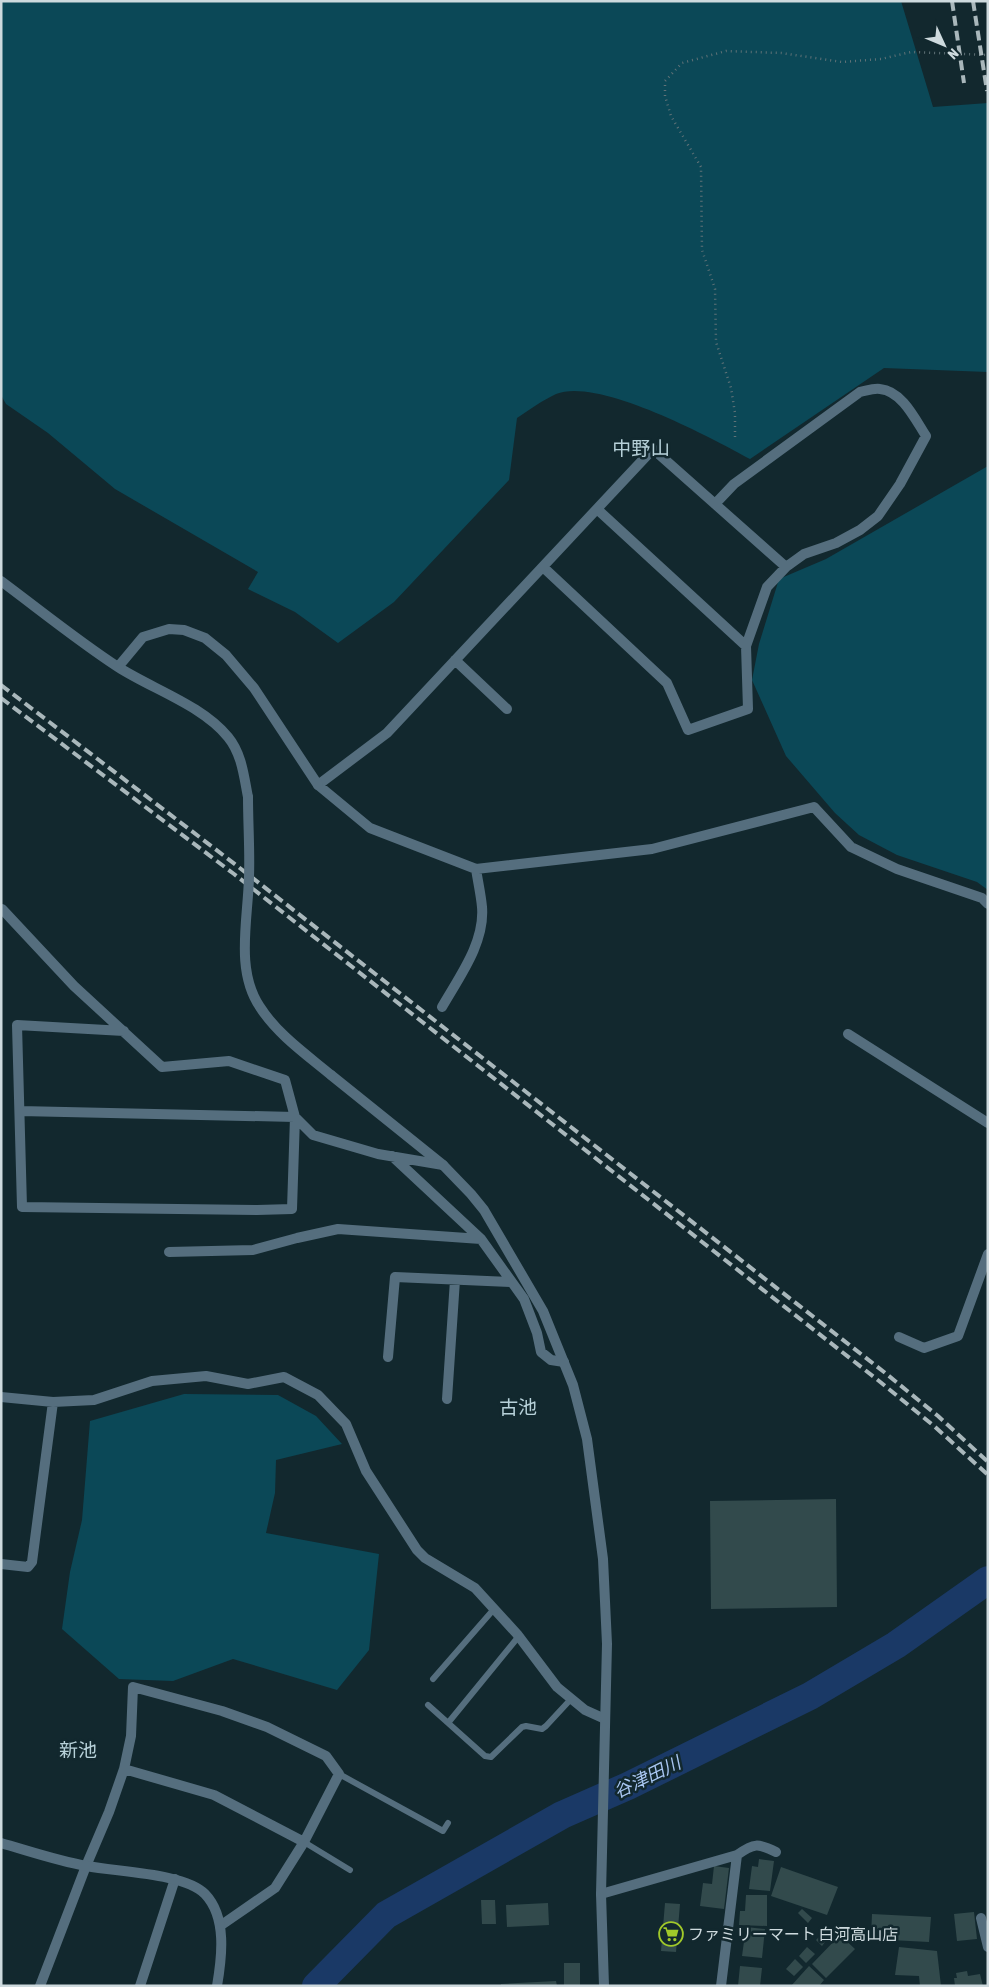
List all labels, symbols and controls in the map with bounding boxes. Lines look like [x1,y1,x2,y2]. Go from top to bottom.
north arrow [919,20,969,70]
text: N [945,46,962,63]
district label: 中野山 [612,437,670,459]
district label: 古池 [499,1396,537,1418]
district label: 新池 [59,1739,97,1761]
water label: 谷津田川 [610,1751,686,1802]
supermarket icon: ファミリーマート 白河高山店 [658,1921,684,1947]
place label: ファミリーマート 白河高山店 [688,1925,898,1943]

